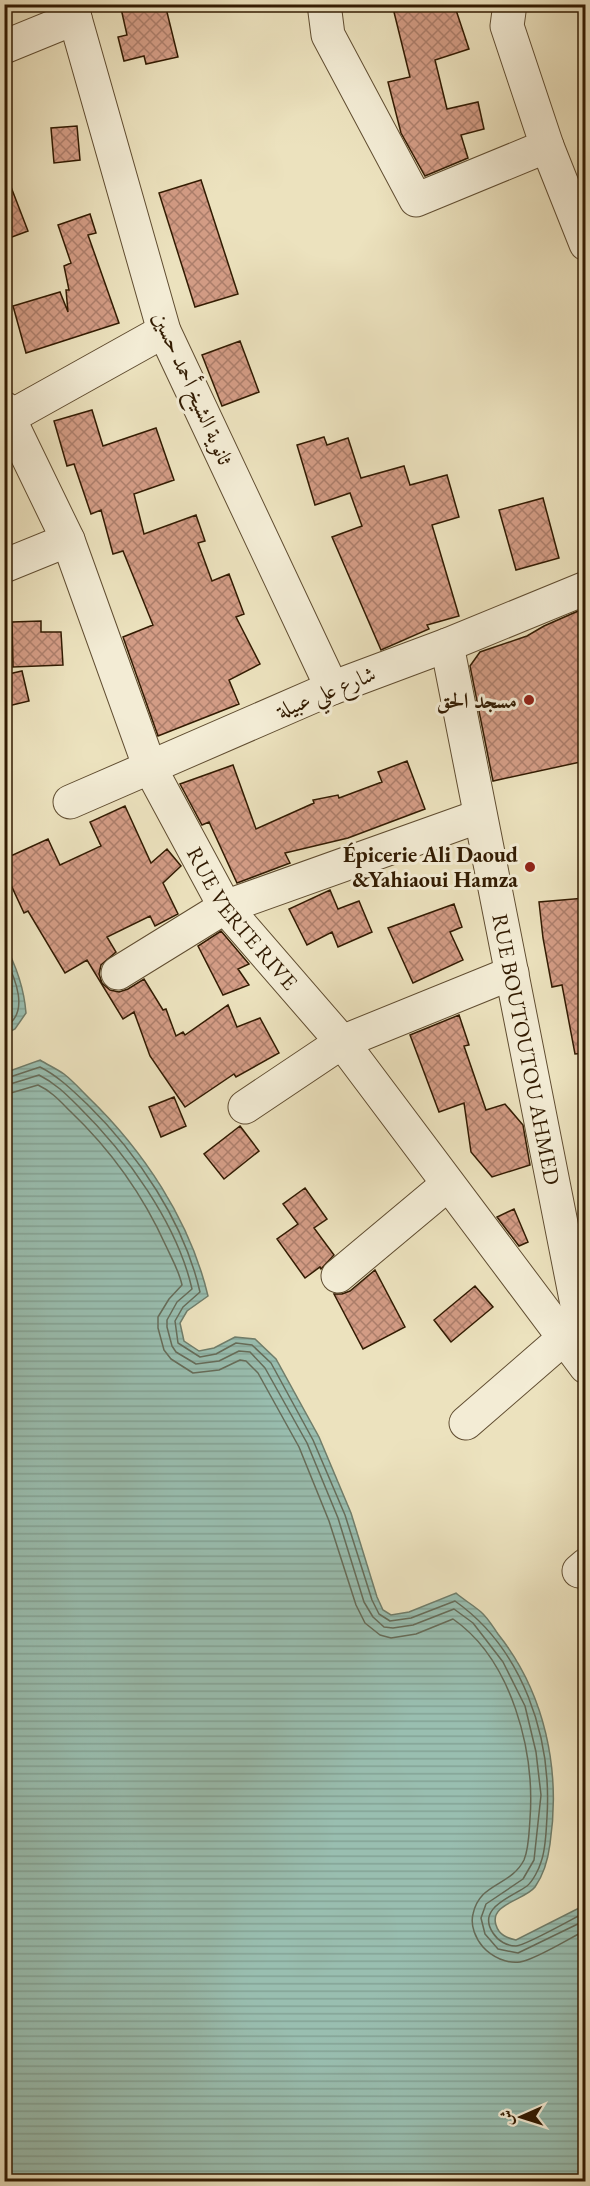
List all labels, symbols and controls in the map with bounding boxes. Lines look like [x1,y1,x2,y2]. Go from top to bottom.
street label: ثانوية الشيخ أحمد حسين [142,306,241,472]
street label: شارع علي عبيلة [271,659,382,732]
place label: مسجد الحق [437,686,517,715]
marker: مسجد الحق [522,693,536,707]
place label: Épicerie Ali Daoud &Yahiaoui Hamza [343,840,518,894]
street label: RUE VERTE RIVE [181,841,305,996]
marker: Épicerie Ali Daoud &Yahiaoui Hamza [523,860,537,874]
street label: RUE BOUTOUTOU AHMED [486,911,568,1187]
north arrow [491,2087,551,2147]
text: ش [496,2109,517,2126]

